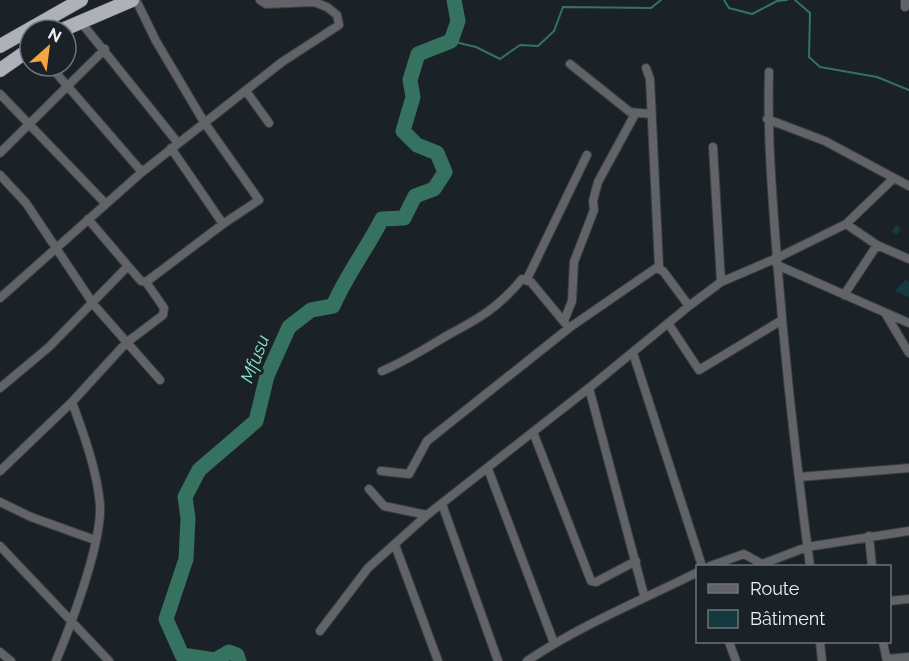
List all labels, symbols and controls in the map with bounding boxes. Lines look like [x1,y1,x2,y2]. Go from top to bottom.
north arrow [18,18,78,78]
text: N [45,24,65,46]
water label: Mfusu [236,332,273,386]
legend [696,565,891,643]
text: Route [750,578,800,599]
text: Bâtiment [750,608,825,629]

